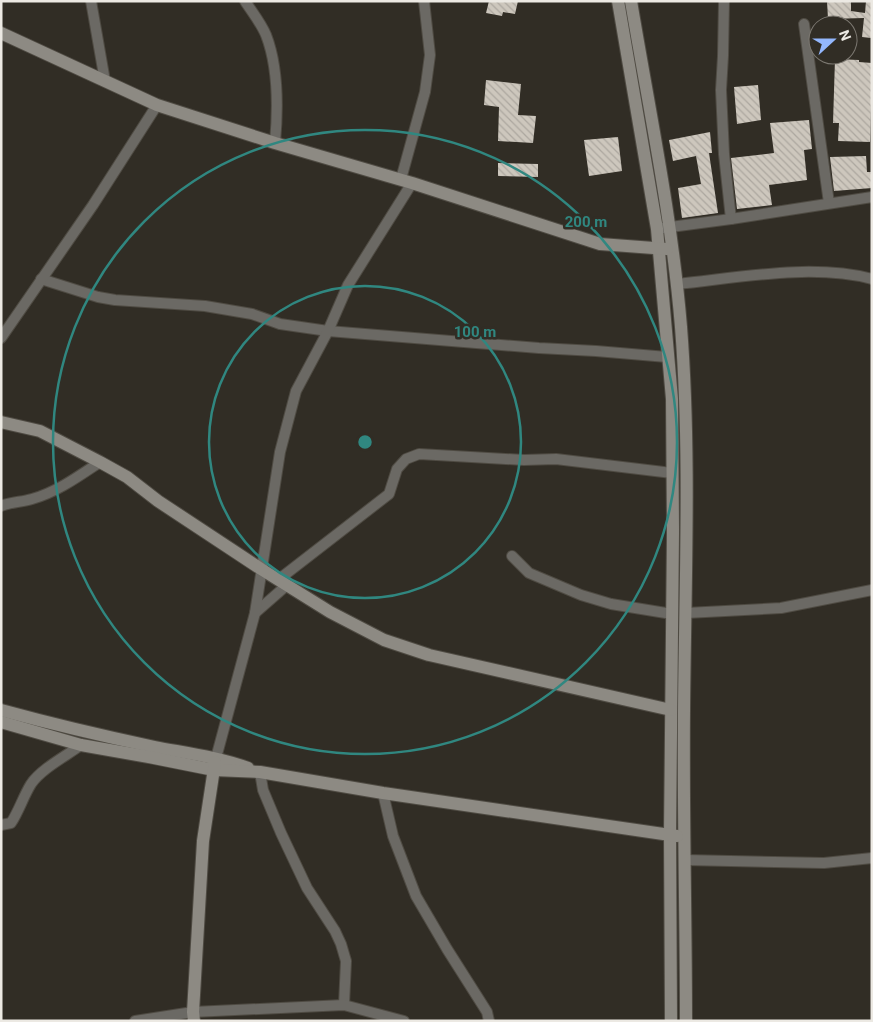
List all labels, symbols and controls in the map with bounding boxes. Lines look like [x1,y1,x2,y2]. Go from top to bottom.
north arrow [808,15,858,65]
text: N [836,28,854,43]
text: 200 m [565,213,607,231]
text: 100 m [454,323,496,341]
centre of rings [356,433,374,451]

